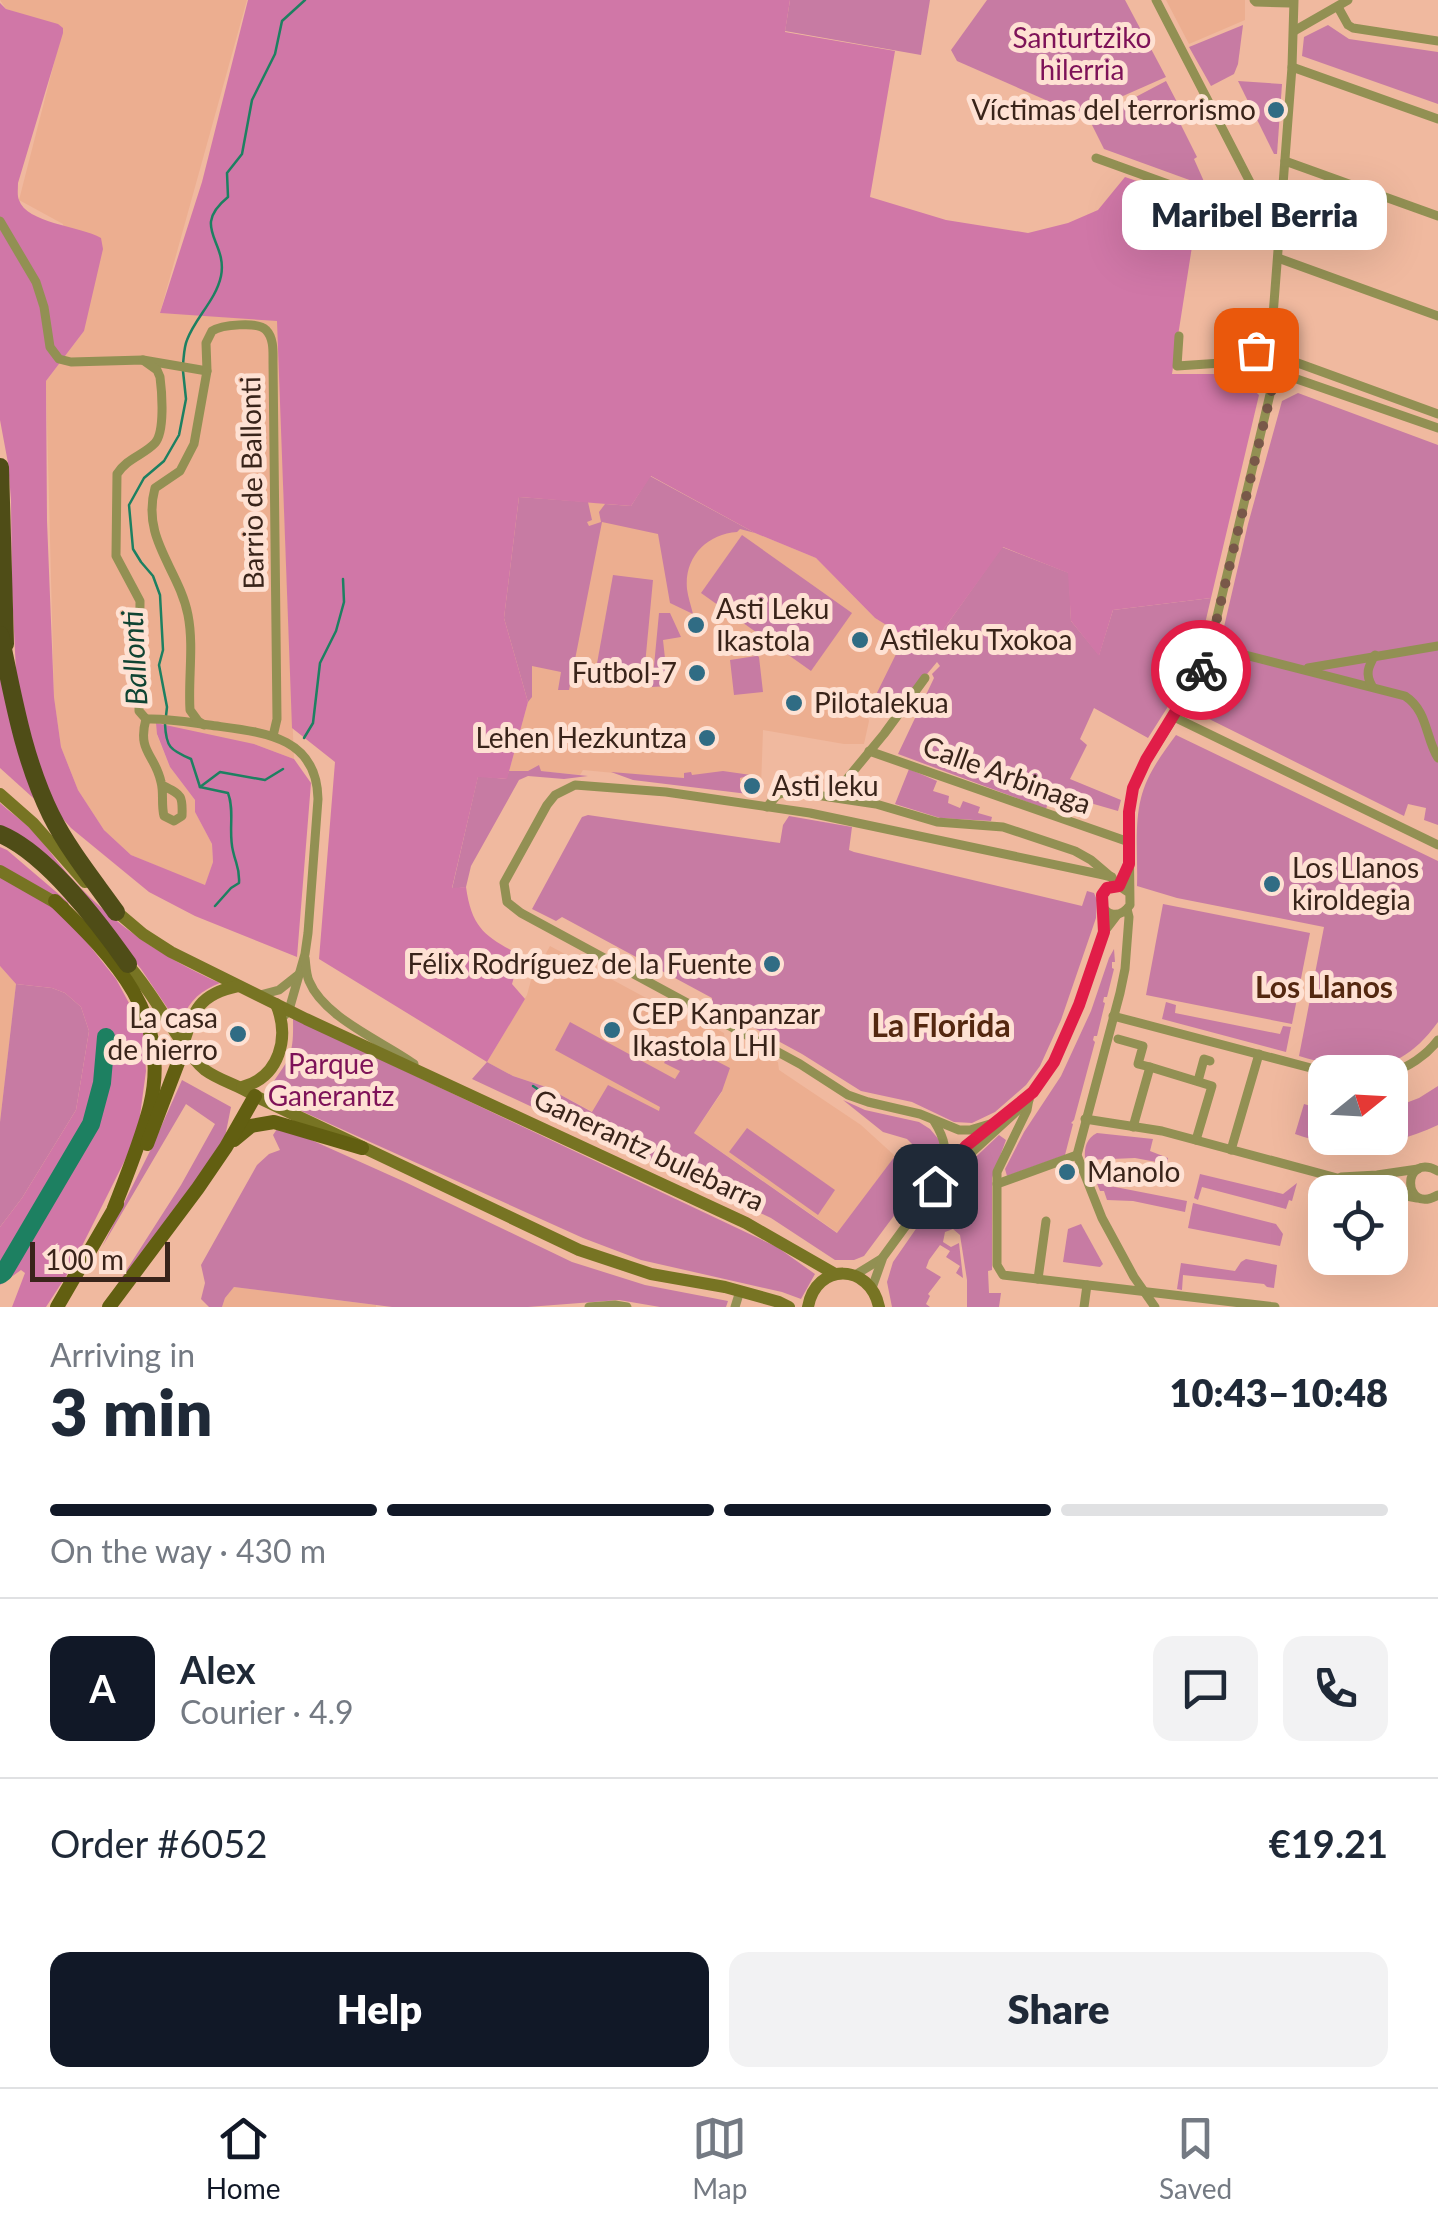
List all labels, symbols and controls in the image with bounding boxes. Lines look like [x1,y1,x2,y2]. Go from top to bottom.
park label: Santurtziko hilerria [1013,20,1151,86]
place label: Víctimas del terrorismo [971,92,1256,126]
marker: Víctimas del terrorismo [1265,99,1287,121]
callout: Maribel Berria [1124,180,1388,250]
text: Maribel Berria [1151,195,1358,234]
pin [1214,308,1299,393]
icon: bag [1229,323,1284,378]
street label: Barrio de Ballonti [232,376,270,590]
place label: Asti Leku Ikastola [716,591,829,657]
water label: Ballonti [112,609,153,707]
marker: Asti Leku Ikastola [685,614,707,636]
courier [1151,620,1251,720]
place label: Astileku Txokoa [880,622,1072,656]
marker: Astileku Txokoa [849,629,871,651]
icon: bike [1174,643,1229,698]
place label: Futbol-7 [572,655,677,689]
marker: Futbol-7 [686,662,708,684]
place label: Pilotalekua [814,685,949,719]
marker: Pilotalekua [783,692,805,714]
place label: Lehen Hezkuntza [475,720,687,754]
marker: Lehen Hezkuntza [696,727,718,749]
street label: Calle Arbinaga [919,728,1096,820]
place label: Asti leku [772,768,879,802]
marker: Asti leku [741,775,763,797]
place label: Los Llanos kiroldegia [1292,850,1419,916]
marker: Los Llanos kiroldegia [1261,873,1283,895]
place label: Félix Rodríguez de la Fuente [408,946,752,980]
marker: Félix Rodríguez de la Fuente [761,953,783,975]
district label: Los Llanos [1255,968,1393,1004]
place label: CEP Kanpanzar Ikastola LHI [632,996,820,1062]
place label: La casa de hierro [108,1000,218,1066]
district label: La Florida [871,1005,1011,1044]
marker: CEP Kanpanzar Ikastola LHI [601,1019,623,1041]
marker: La casa de hierro [227,1023,249,1045]
park label: Parque Ganerantz [268,1046,394,1112]
north arrow [1308,1055,1408,1155]
map controls [1308,1055,1408,1275]
street label: Ganerantz bulebarra [529,1081,770,1217]
pin [893,1144,978,1229]
place label: Manolo [1087,1154,1180,1188]
icon: home [908,1159,963,1214]
marker: Manolo [1056,1161,1078,1183]
button: locate [1308,1175,1408,1275]
scale bar [30,1237,170,1282]
text: 100 m [45,1242,124,1276]
text: Arriving in [50,1335,195,1374]
text: 10:43–10:48 [1169,1369,1388,1415]
text: 3 min [50,1372,212,1450]
text: On the way · 430 m [50,1531,326,1570]
button: chat [1153,1636,1258,1741]
button: phone [1283,1636,1388,1741]
text: Alex [180,1646,256,1692]
text: A [89,1665,116,1711]
text: Courier · 4.9 [180,1692,354,1731]
text: Order #6052 [50,1820,267,1866]
text: €19.21 [1269,1820,1388,1866]
button: Help [50,1952,709,2067]
button: Share [729,1952,1388,2067]
tab: Home [206,2111,280,2205]
tab: Map [692,2111,747,2205]
tab: Saved [1159,2111,1232,2205]

